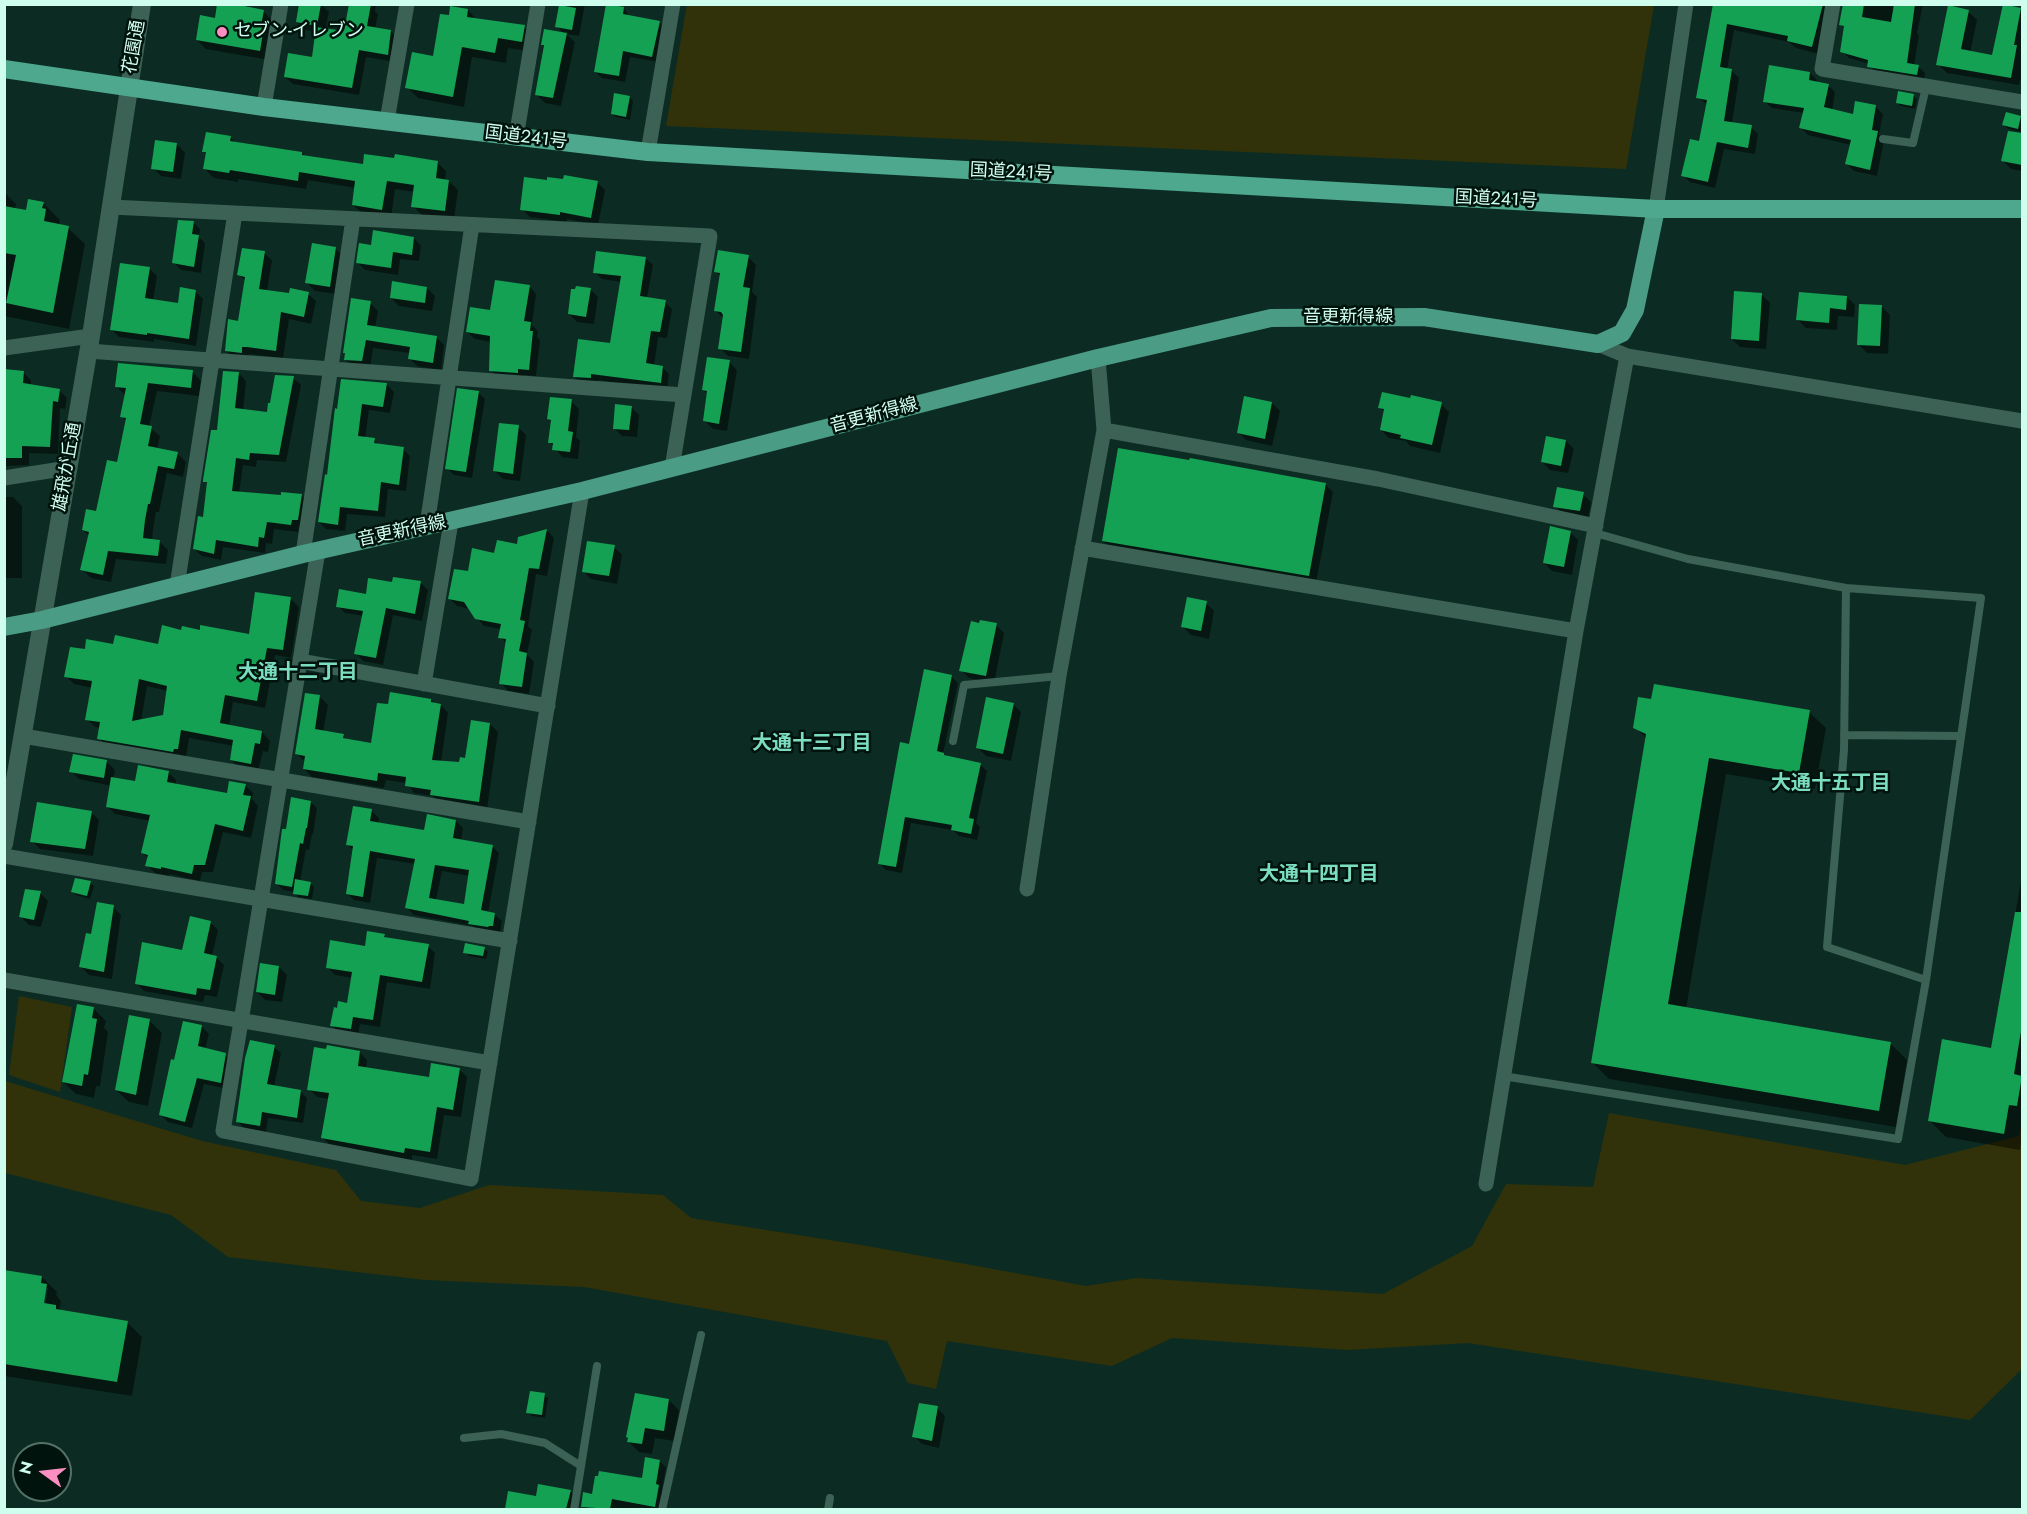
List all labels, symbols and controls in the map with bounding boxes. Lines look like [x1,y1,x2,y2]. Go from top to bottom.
street label: 花園通 [120,19,150,75]
place label: セブン-イレブン [234,21,364,43]
marker: セブン-イレブン [215,25,229,39]
street label: 国道241号 [484,122,568,154]
street label: 国道241号 [969,160,1053,186]
street label: 国道241号 [1454,187,1538,213]
street label: 音更新得線 [1303,307,1393,329]
street label: 音更新得線 [828,394,920,438]
street label: 雄飛が丘通 [50,421,86,513]
street label: 音更新得線 [356,512,448,552]
district label: 大通十二丁目 [238,661,358,685]
district label: 大通十三丁目 [752,732,872,756]
district label: 大通十五丁目 [1771,772,1891,796]
district label: 大通十四丁目 [1259,863,1379,887]
north arrow [12,1442,72,1502]
text: N [13,1459,39,1477]

